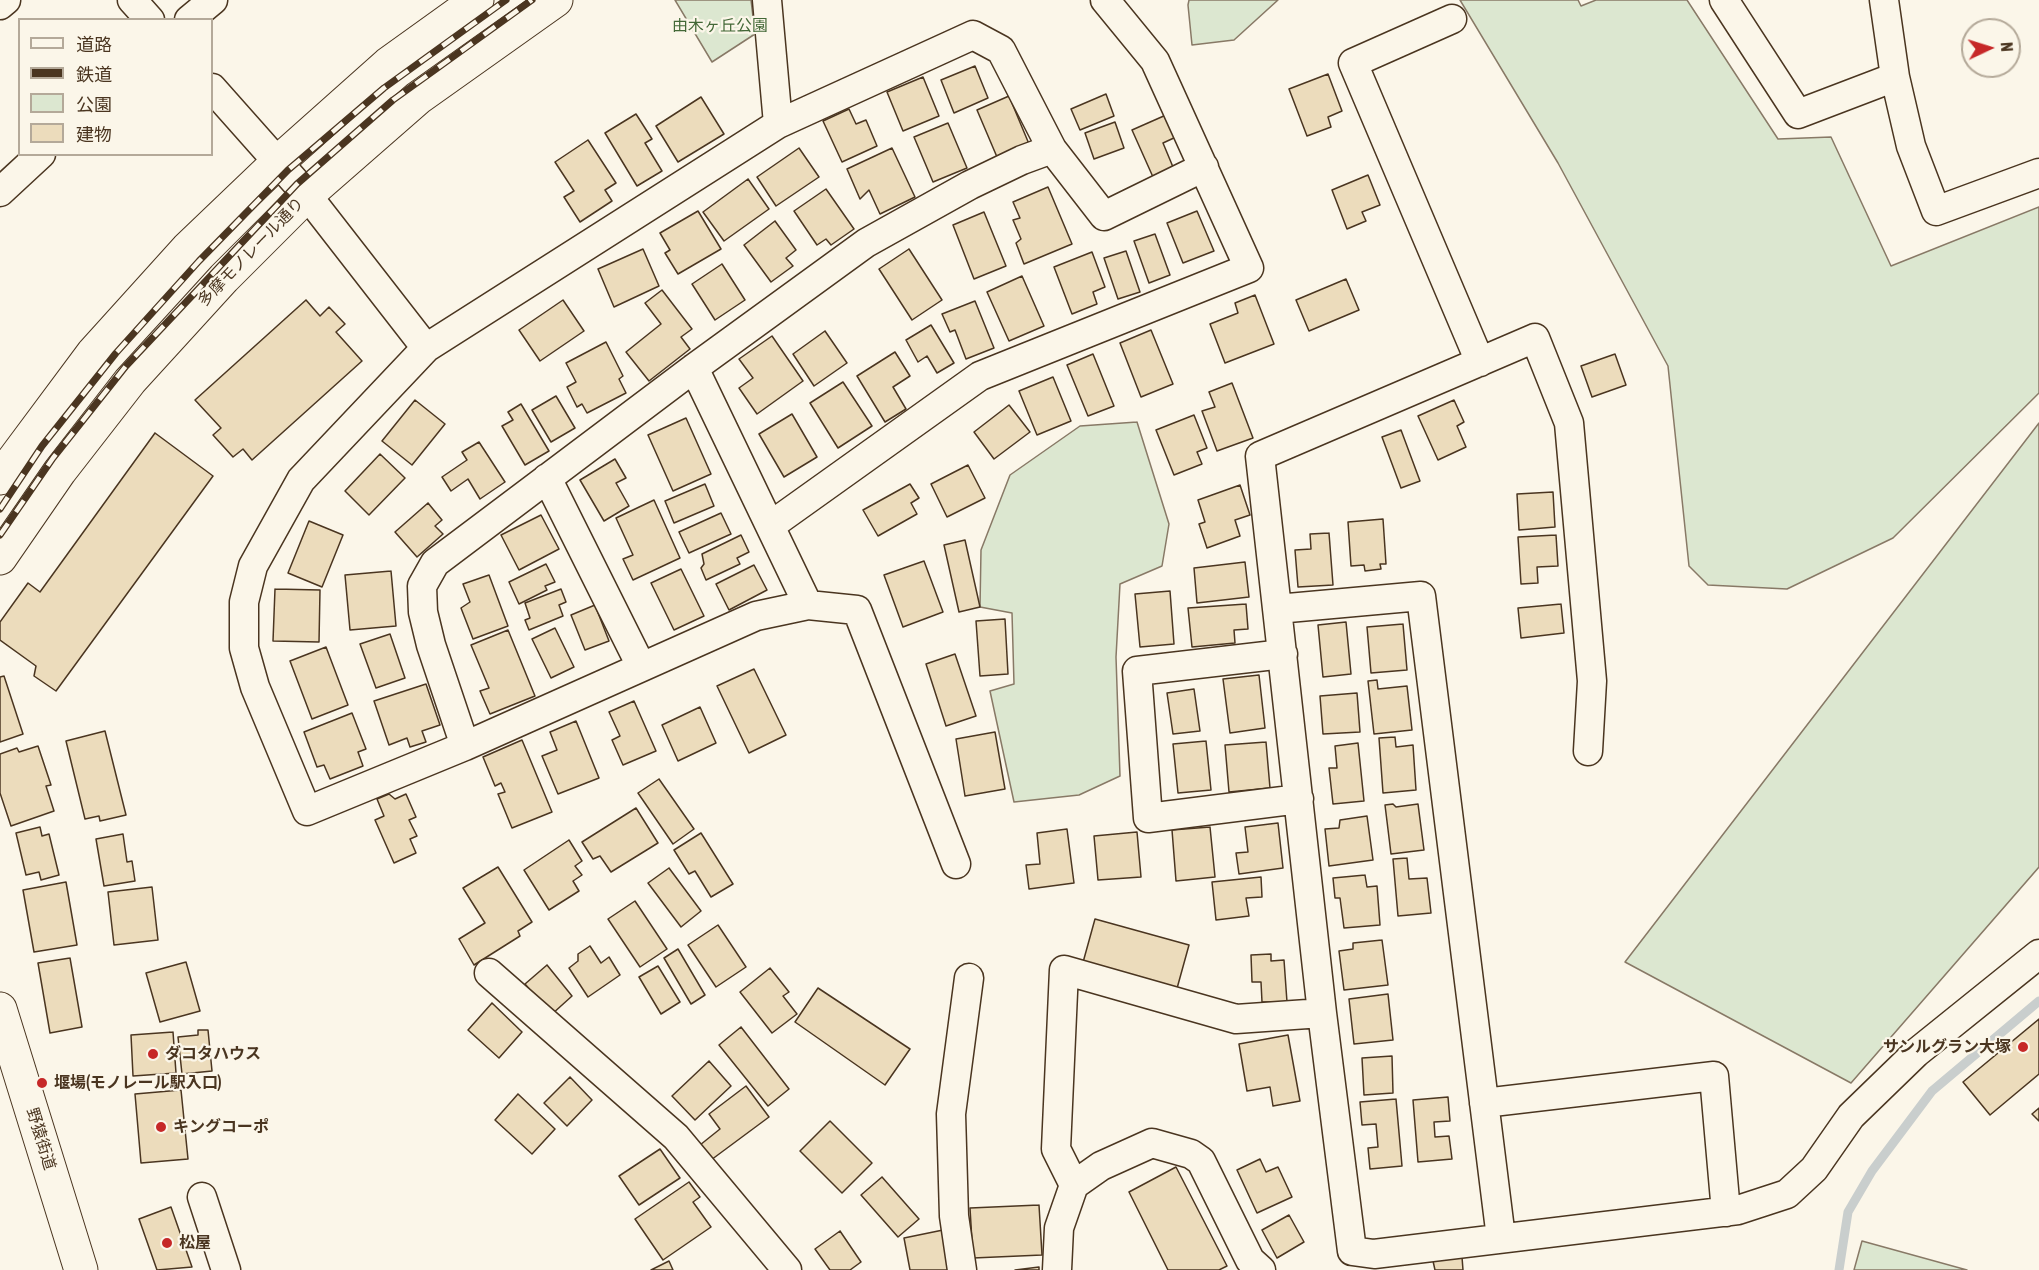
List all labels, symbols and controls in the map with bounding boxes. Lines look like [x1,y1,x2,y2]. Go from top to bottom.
park label: 由木ヶ丘公園 [672,16,768,36]
legend [18,18,213,156]
north arrow [1961,18,2021,78]
text: 道路 [76,34,112,55]
text: N [1998,42,2016,52]
text: 鉄道 [76,64,112,85]
text: 公園 [76,94,112,115]
text: 建物 [76,124,112,145]
street label: 多摩モノレール通り [194,194,308,310]
place label: サンルグラン大塚 [1883,1037,2011,1057]
marker: サンルグラン大塚 [2016,1040,2030,1054]
place label: ダコタハウス [165,1044,261,1064]
marker: ダコタハウス [146,1047,160,1061]
place label: 堰場(モノレール駅入口) [54,1073,222,1093]
marker: 堰場(モノレール駅入口) [35,1076,49,1090]
street label: 野猿街道 [22,1106,60,1172]
place label: キングコーポ [173,1117,269,1137]
marker: キングコーポ [154,1120,168,1134]
place label: 松屋 [179,1233,211,1253]
marker: 松屋 [160,1236,174,1250]

